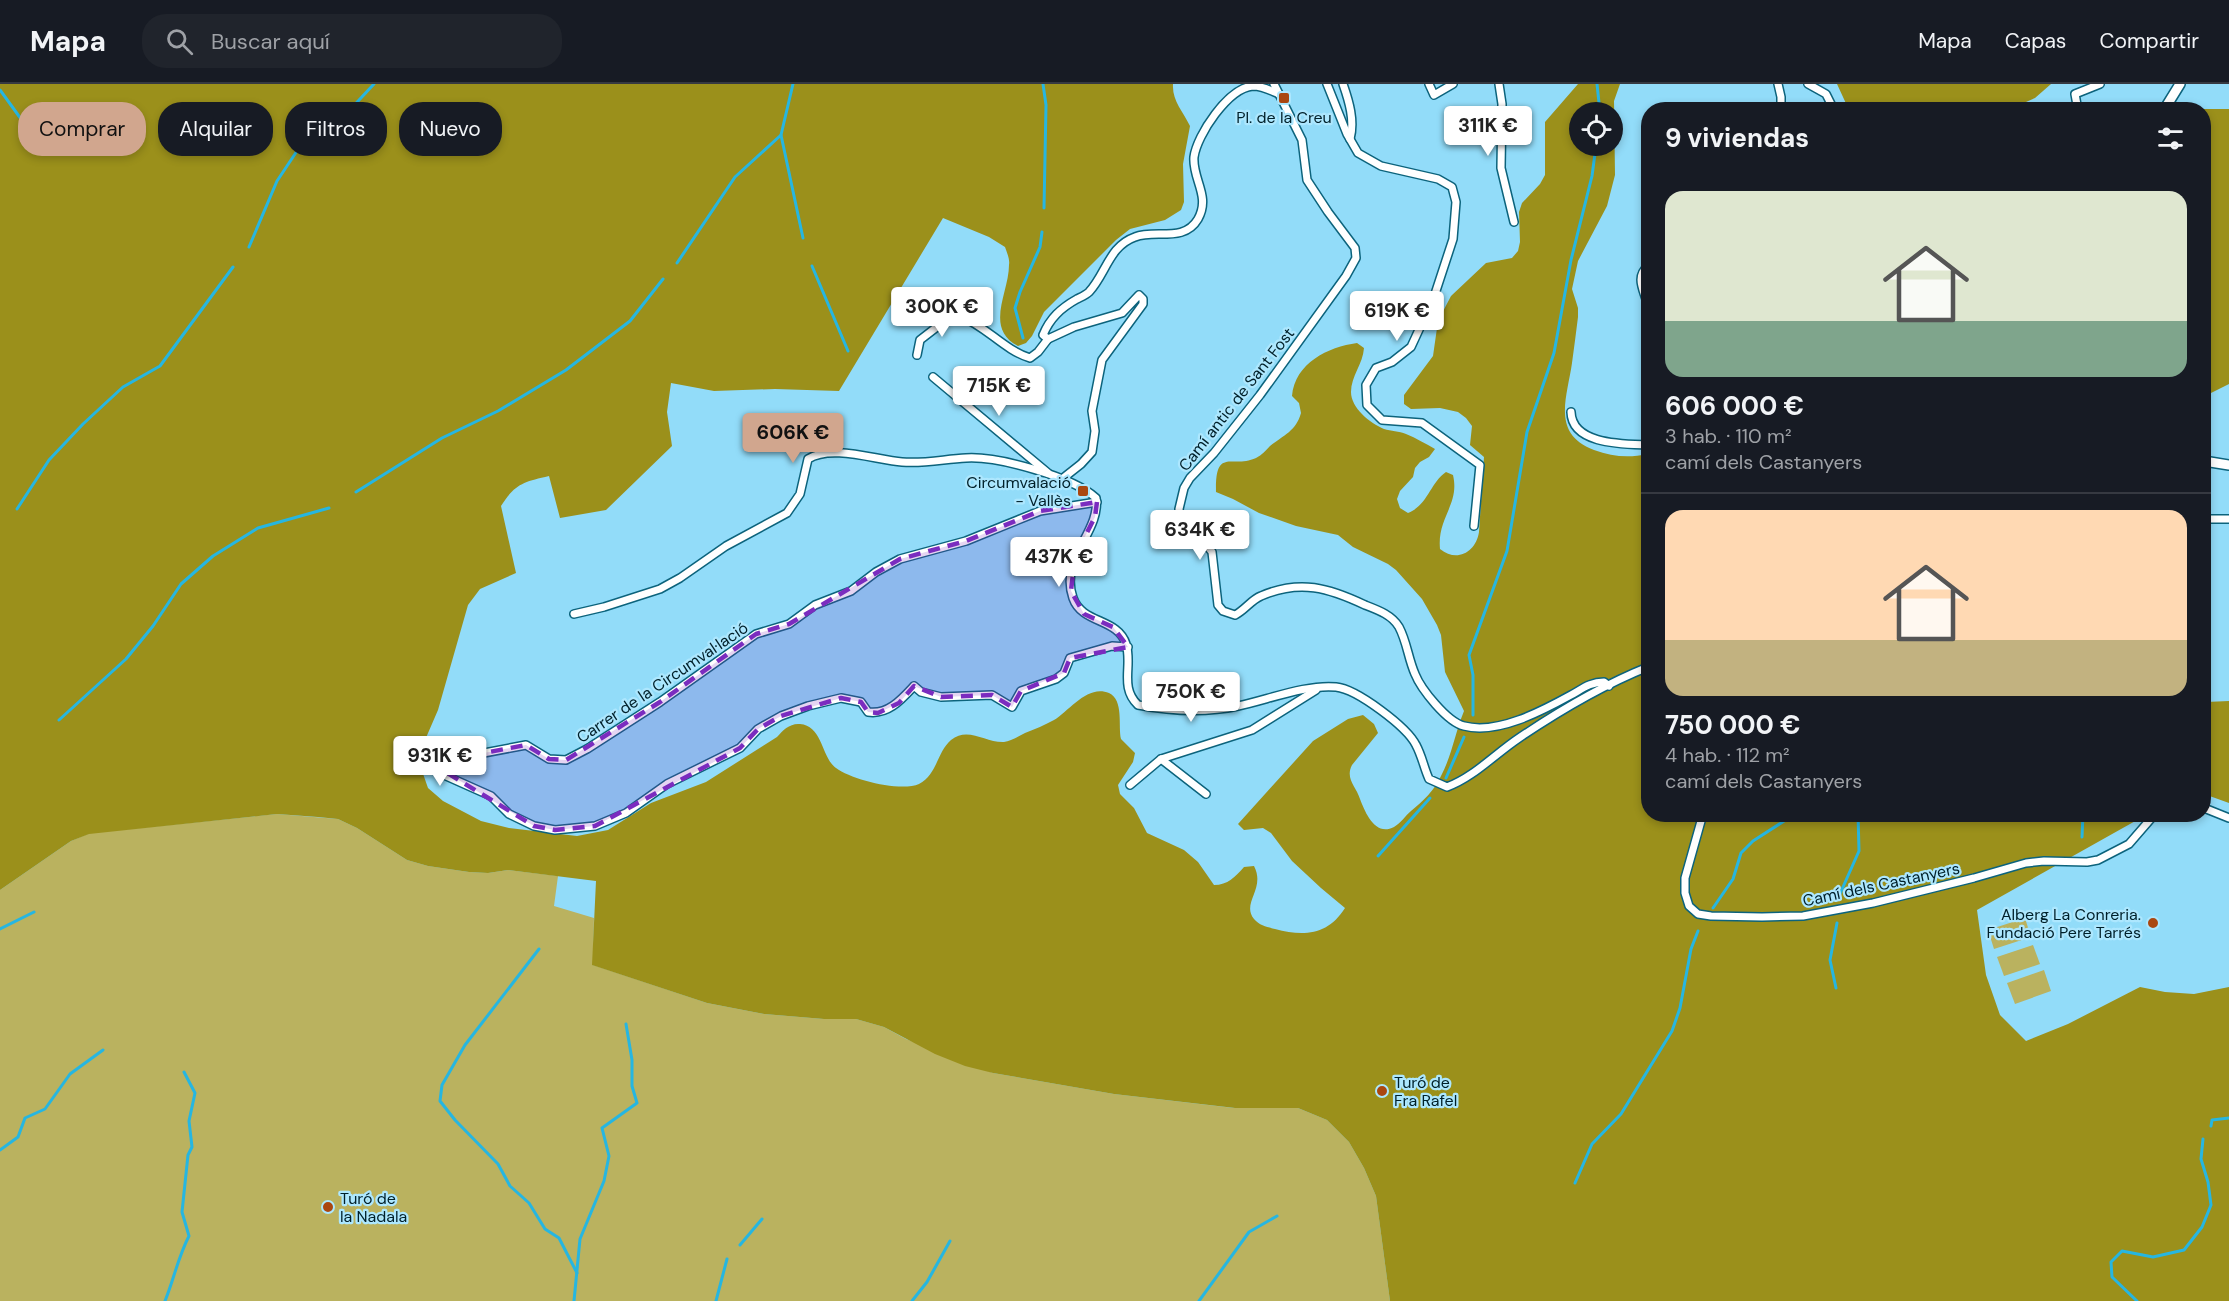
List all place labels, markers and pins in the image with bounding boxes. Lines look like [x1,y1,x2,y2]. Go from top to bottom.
marker: Pl. de la Creu [1277,91,1291,105]
pin: 311K € [1439,106,1537,157]
place label: Pl. de la Creu [1236,107,1332,128]
pin: 300K € [893,287,991,338]
pin: 619K € [1348,291,1446,342]
pin: 715K € [950,366,1048,417]
pin: 606K € [744,413,842,464]
place label: Circumvalació - Vallès [966,472,1071,511]
marker: Circumvalació - Vallès [1076,484,1090,498]
pin: 634K € [1151,510,1249,561]
pin: 437K € [1010,537,1108,588]
pin: 750K € [1142,672,1240,723]
pin: 931K € [391,736,489,787]
place label: Alberg La Conreria. Fundació Pere Tarrés [1987,904,2141,943]
marker: Alberg La Conreria. Fundació Pere Tarrés [2146,916,2160,930]
place label: Turó de Fra Rafel [1394,1072,1457,1111]
marker: Turó de Fra Rafel [1375,1084,1389,1098]
place label: Turó de la Nadala [340,1188,407,1227]
marker: Turó de la Nadala [321,1200,335,1214]

